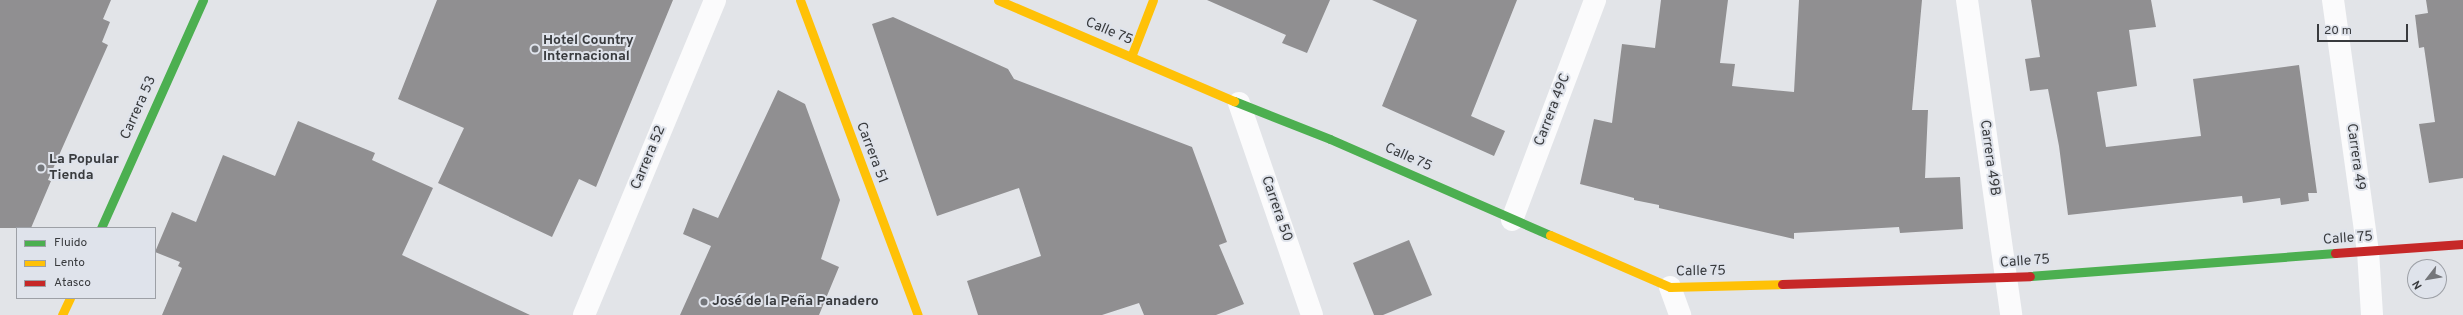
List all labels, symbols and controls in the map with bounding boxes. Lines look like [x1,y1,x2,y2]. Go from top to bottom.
street label: Calle 75 [1082,14,1136,50]
scale bar [2319,16,2410,42]
text: 20 m [2324,23,2352,39]
place label: Hotel Country Internacional [543,33,634,66]
marker: Hotel Country Internacional [530,44,540,54]
street label: Carrera 49C [1531,71,1575,149]
street label: Carrera 53 [118,74,160,142]
street label: Carrera 49B [1975,119,2003,197]
street label: Carrera 51 [852,120,890,186]
street label: Carrera 49 [2342,122,2368,192]
street label: Carrera 52 [628,124,670,192]
street label: Calle 75 [1381,140,1435,176]
place label: La Popular Tienda [49,152,119,184]
marker: La Popular Tienda [36,163,46,173]
street label: Carrera 50 [1257,174,1295,244]
legend [16,227,156,299]
street label: Calle 75 [2322,229,2374,249]
text: Fluido [54,235,87,251]
street label: Calle 75 [1999,252,2051,272]
text: Lento [54,255,85,271]
north arrow [2407,259,2447,299]
street label: Calle 75 [1676,263,1726,281]
text: Atasco [54,275,91,291]
text: N [2410,278,2426,292]
place label: José de la Peña Panadero [712,294,879,310]
marker: José de la Peña Panadero [699,297,709,307]

